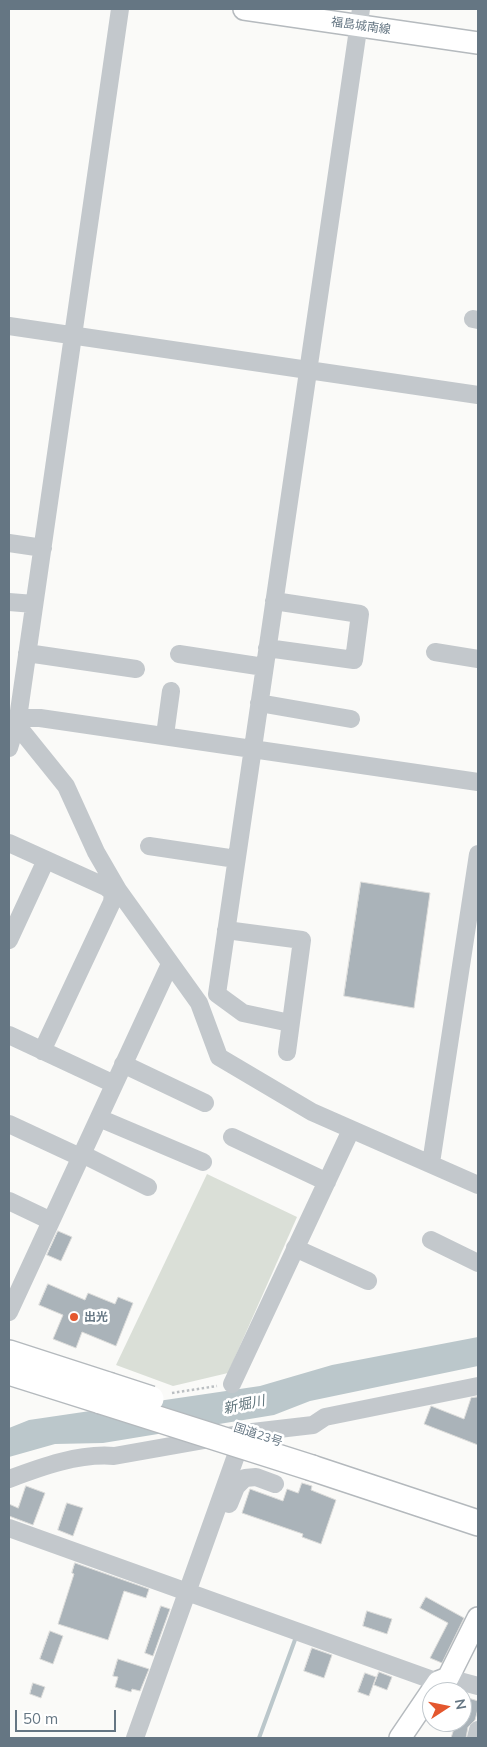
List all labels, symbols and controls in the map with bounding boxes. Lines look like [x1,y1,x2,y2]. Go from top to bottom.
street label: 福島城南線 [330,15,392,37]
place label: 出光 [84,1310,108,1324]
marker: 出光 [68,1311,80,1323]
water label: 新堀川 [222,1392,266,1418]
street label: 国道23号 [232,1420,284,1450]
north arrow [422,1682,472,1732]
text: N [451,1697,471,1711]
scale bar [18,1700,119,1732]
text: 50 m [23,1709,58,1728]

